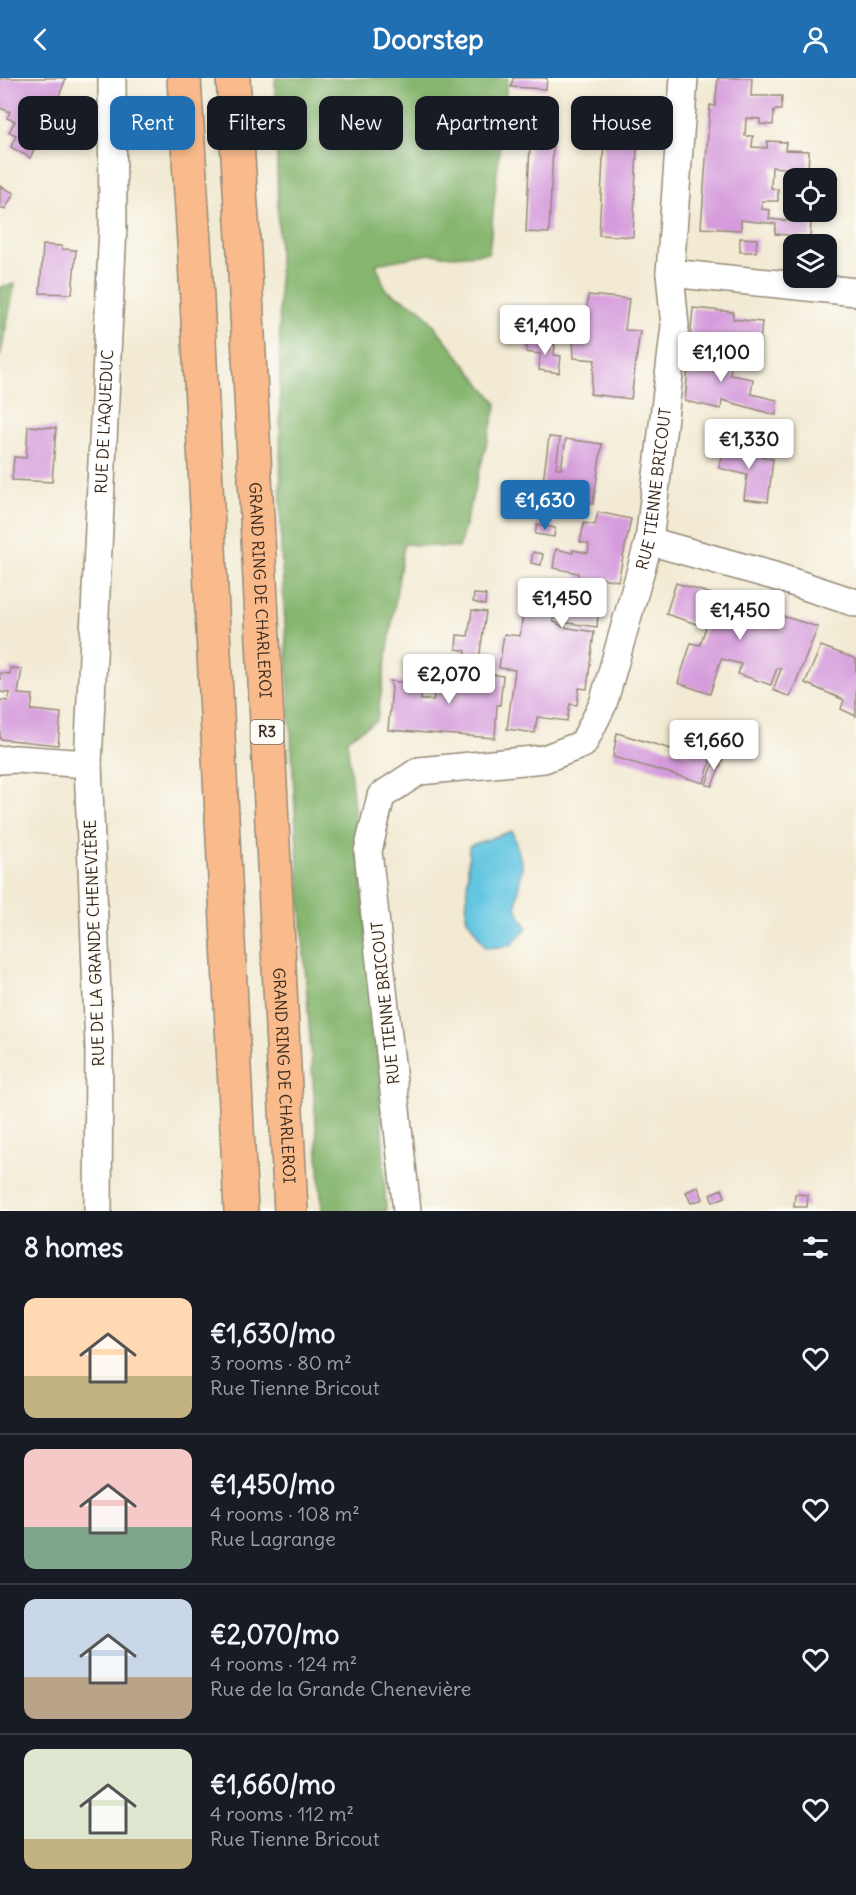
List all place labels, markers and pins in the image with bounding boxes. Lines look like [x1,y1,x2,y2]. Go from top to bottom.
pin: €1,400 [496,305,594,356]
pin: €1,100 [672,332,770,383]
pin: €1,330 [700,419,798,470]
pin: €1,630 [496,480,594,531]
pin: €1,450 [513,578,611,629]
pin: €1,450 [691,590,789,641]
pin: €2,070 [400,654,498,705]
pin: €1,660 [665,720,763,771]

